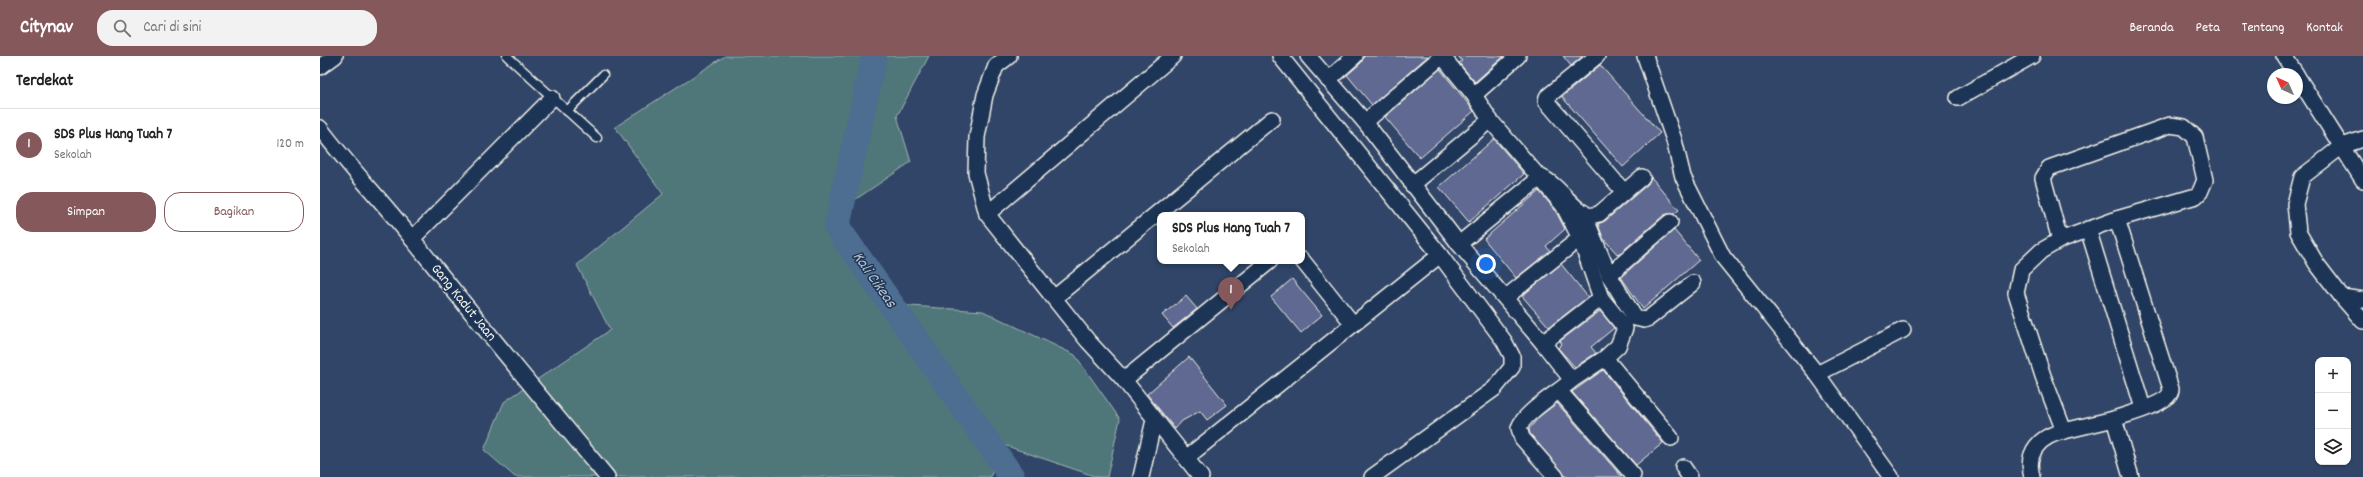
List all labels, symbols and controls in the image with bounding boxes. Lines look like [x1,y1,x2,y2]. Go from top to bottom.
search box [97,10,377,46]
text: Citynav [20,15,73,42]
icon: search [111,17,133,39]
text: Cari di sini [143,17,201,39]
text: Beranda [2129,18,2174,38]
text: Peta [2196,18,2220,38]
text: Tentang [2242,18,2284,38]
text: Kontak [2306,18,2343,38]
north arrow [2267,68,2303,104]
text: Terdekat [16,70,73,94]
text: SDS Plus Hang Tuah 7 [54,124,172,146]
text: 1 [28,135,30,154]
text: 120 m [276,135,304,154]
text: Sekolah [54,146,92,165]
button: Simpan [16,192,156,232]
button: Bagikan [164,192,304,232]
popup [1157,212,1305,264]
text: SDS Plus Hang Tuah 7 [1172,218,1290,240]
text: Sekolah [1172,240,1210,259]
water label: Kali Cikeas [846,247,902,314]
your location [1476,254,1496,274]
street label: Gang Kadut Jaan [425,259,501,347]
pin: 1 [1218,277,1244,310]
map controls [2315,357,2351,465]
button: + [2315,357,2351,393]
button: − [2315,393,2351,429]
button: layers [2315,429,2351,465]

